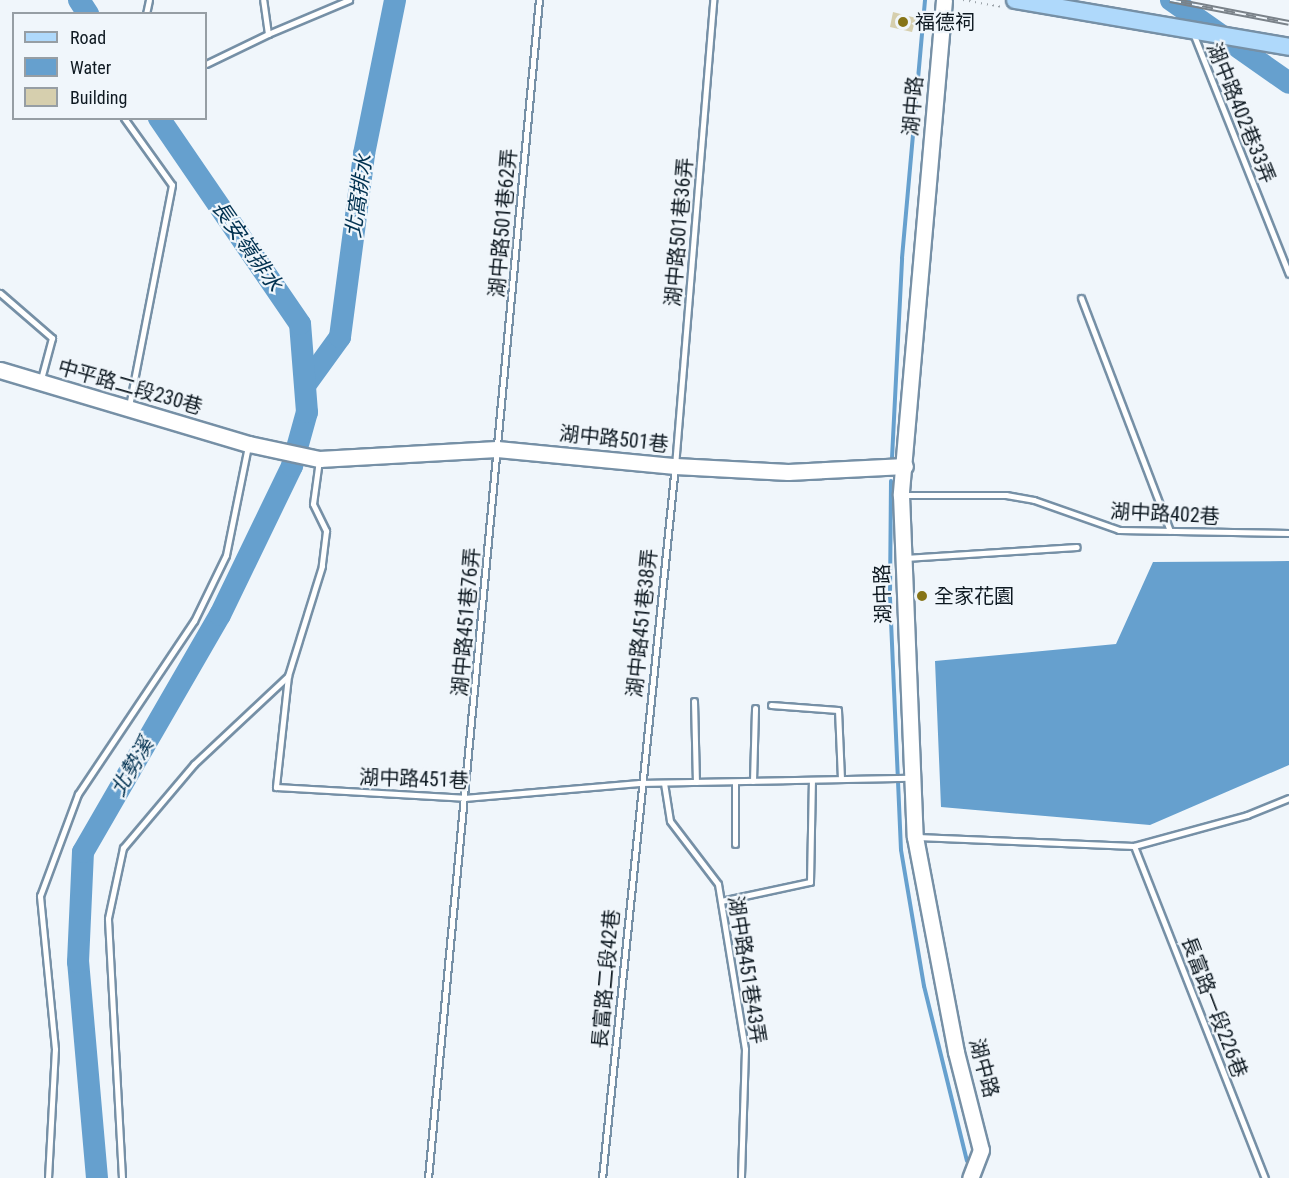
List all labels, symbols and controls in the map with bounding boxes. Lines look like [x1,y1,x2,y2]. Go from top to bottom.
place label: 福德祠 [915,10,975,34]
legend [12,12,207,120]
marker: 福德祠 [896,15,910,29]
text: Road [70,27,106,48]
street label: 湖中路402巷33弄 [1202,39,1280,187]
text: Water [70,57,111,78]
street label: 湖中路 [898,75,928,137]
text: Building [70,87,127,108]
street label: 湖中路501巷62弄 [485,148,521,298]
water label: 北窩排水 [341,153,377,239]
street label: 湖中路501巷36弄 [661,157,697,307]
water label: 長安嶺排水 [207,196,287,296]
street label: 中平路二段230巷 [55,355,205,419]
street label: 湖中路501巷 [558,421,670,457]
street label: 湖中路402巷 [1110,499,1220,529]
street label: 湖中路451巷76弄 [448,547,484,697]
street label: 湖中路451巷38弄 [622,547,662,699]
street label: 湖中路 [870,564,896,624]
place label: 全家花園 [934,584,1014,608]
marker: 全家花園 [915,589,929,603]
water label: 北勢溪 [105,733,159,801]
street label: 湖中路451巷 [359,765,469,793]
street label: 湖中路451巷43弄 [723,894,771,1046]
street label: 長富路二段42巷 [588,908,624,1050]
street label: 長富路一段226巷 [1176,933,1252,1081]
street label: 湖中路 [965,1036,1003,1100]

